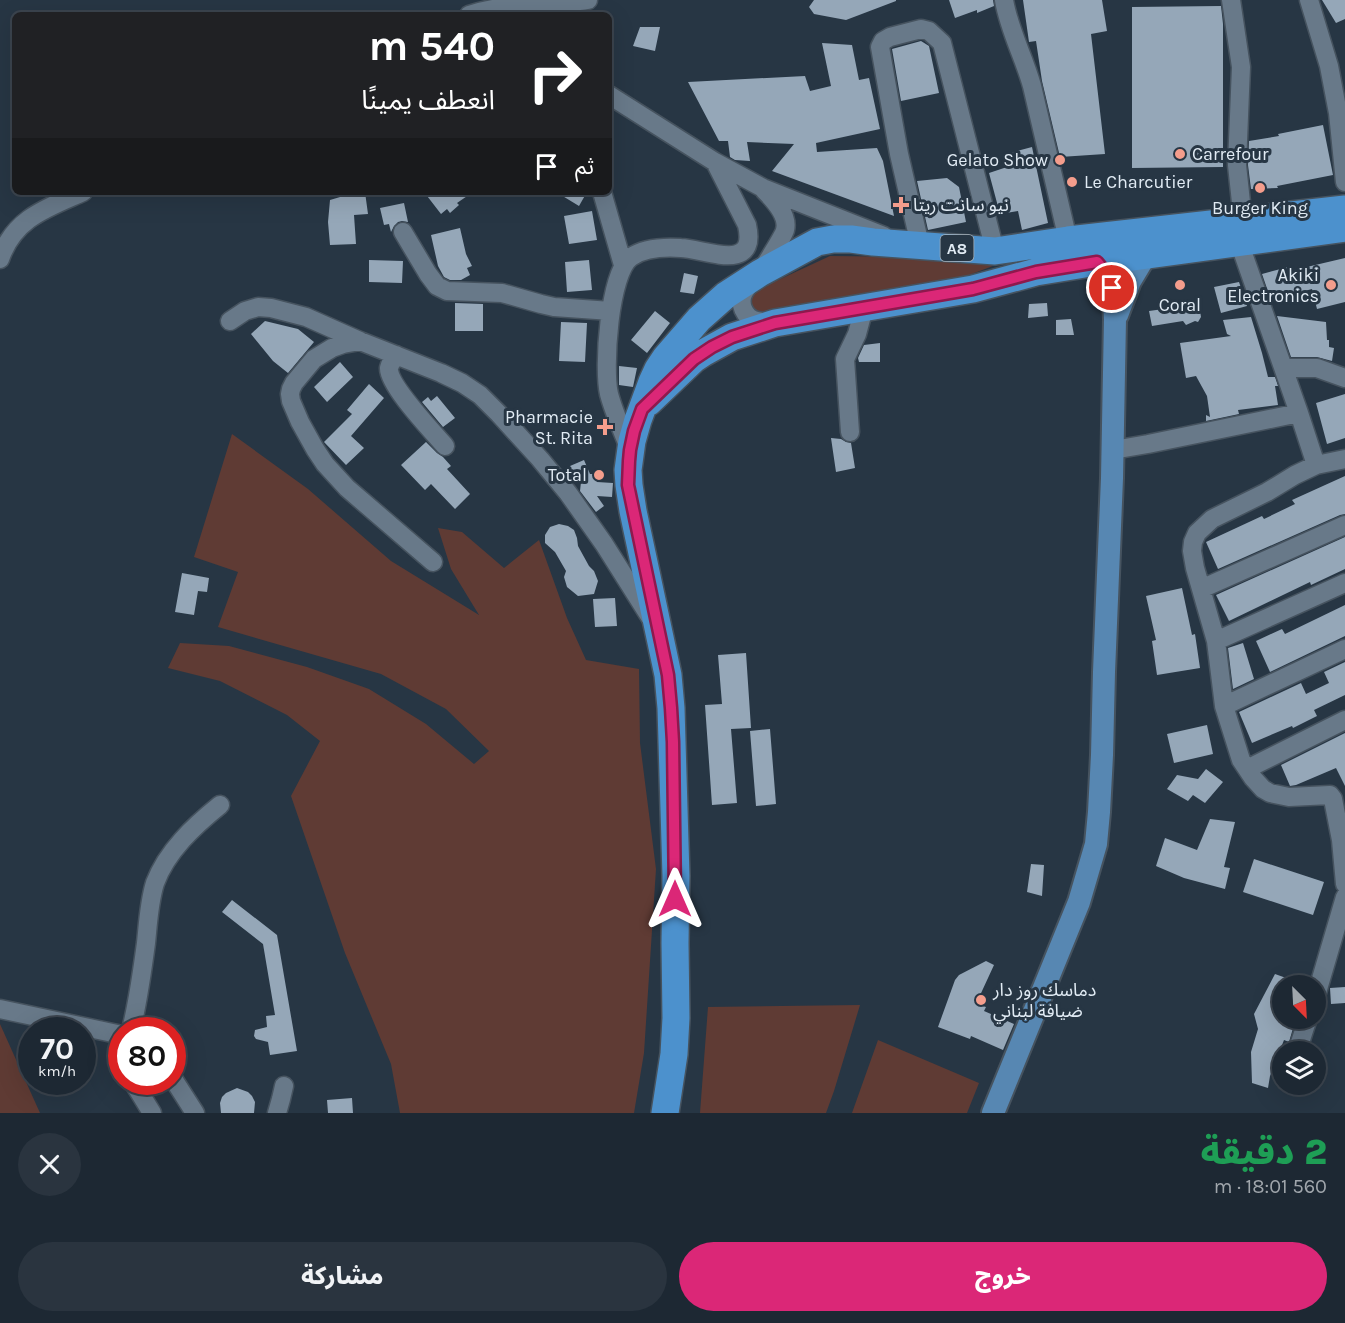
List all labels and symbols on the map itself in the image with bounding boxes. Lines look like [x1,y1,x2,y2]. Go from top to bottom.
place label: Carrefour [1192,143,1269,165]
marker: Carrefour [1173,147,1187,161]
place label: Gelato Show [947,149,1048,171]
marker: Gelato Show [1053,153,1067,167]
place label: Le Charcutier [1084,171,1193,193]
marker: Le Charcutier [1065,175,1079,189]
marker: Burger King [1253,181,1267,195]
place label: نيو سانت ريتا [913,194,1009,216]
place label: Burger King [1212,197,1308,219]
marker: نيو سانت ريتا [894,198,908,212]
road number: A8 [940,235,974,261]
pin [1086,262,1137,313]
place label: Akiki Electronics [1227,264,1319,307]
marker: Coral [1173,278,1187,292]
marker: Akiki Electronics [1324,278,1338,292]
place label: Coral [1159,294,1201,316]
place label: Pharmacie St. Rita [505,406,593,449]
marker: Pharmacie St. Rita [598,420,612,434]
place label: Total [548,464,587,486]
marker: Total [592,468,606,482]
position arrow [643,867,707,931]
north arrow [1272,975,1326,1029]
place label: دماسك روز دار ضيافة لبناني [992,979,1096,1024]
marker: دماسك روز دار ضيافة لبناني [974,993,988,1007]
speed limit sign: 80 [108,1017,186,1095]

